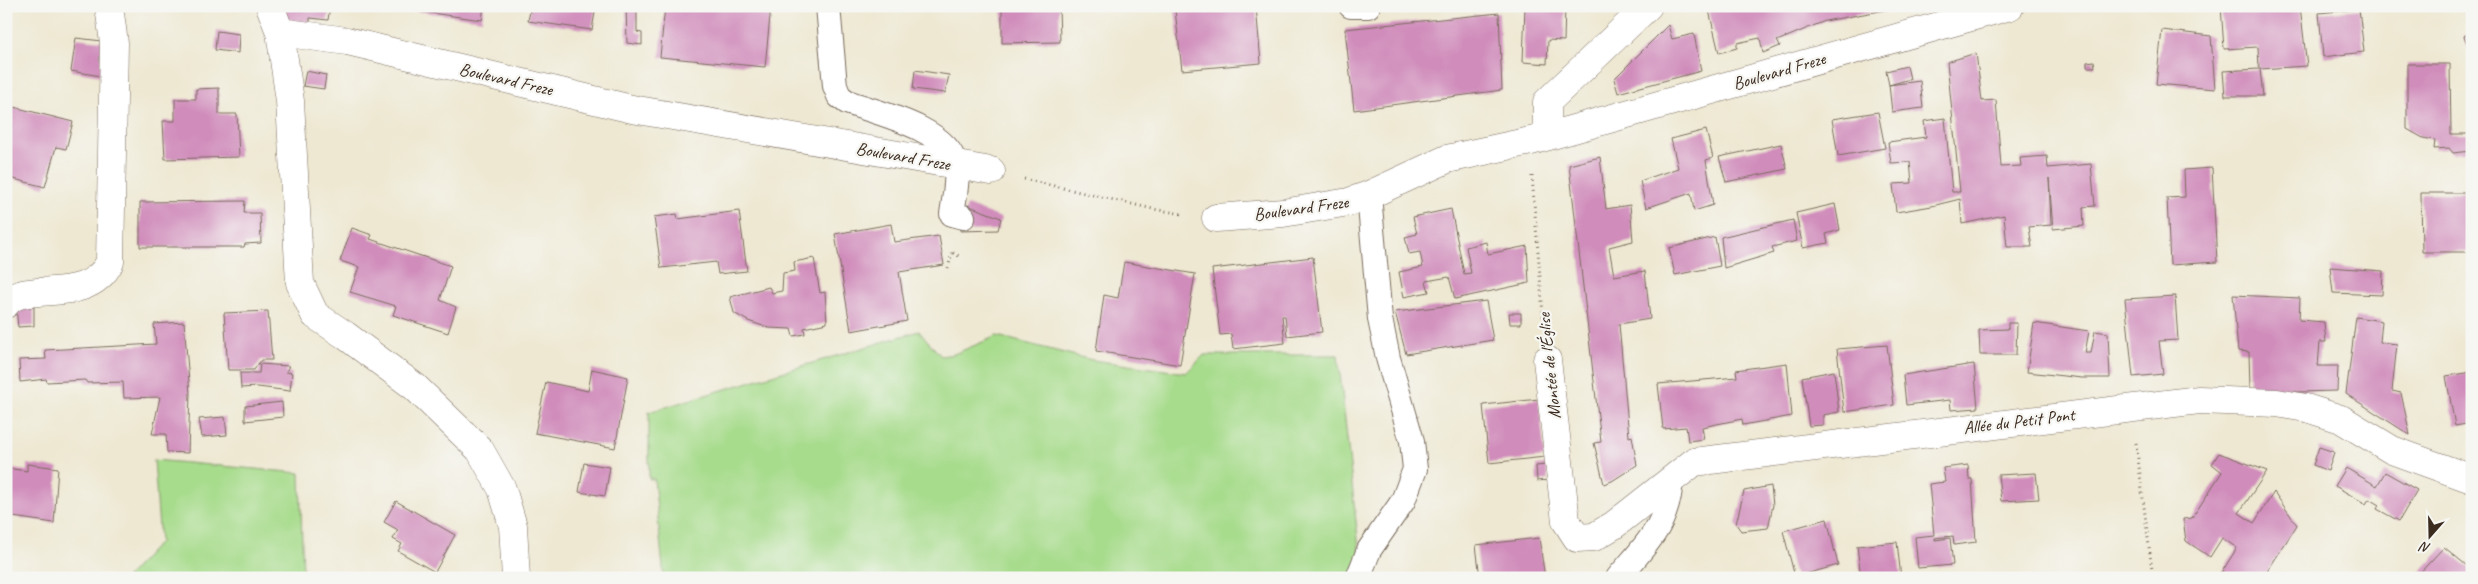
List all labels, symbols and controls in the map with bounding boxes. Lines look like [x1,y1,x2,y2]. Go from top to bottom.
street label: Boulevard Freze [1730,47,1829,95]
street label: Boulevard Freze [457,58,556,101]
street label: Boulevard Freze [854,137,953,175]
street label: Boulevard Freze [1252,190,1351,226]
street label: Montée de l'Église [1532,311,1566,420]
street label: Allée du Petit Pont [1962,403,2078,439]
north arrow [2406,512,2456,562]
text: N [2417,537,2433,557]

